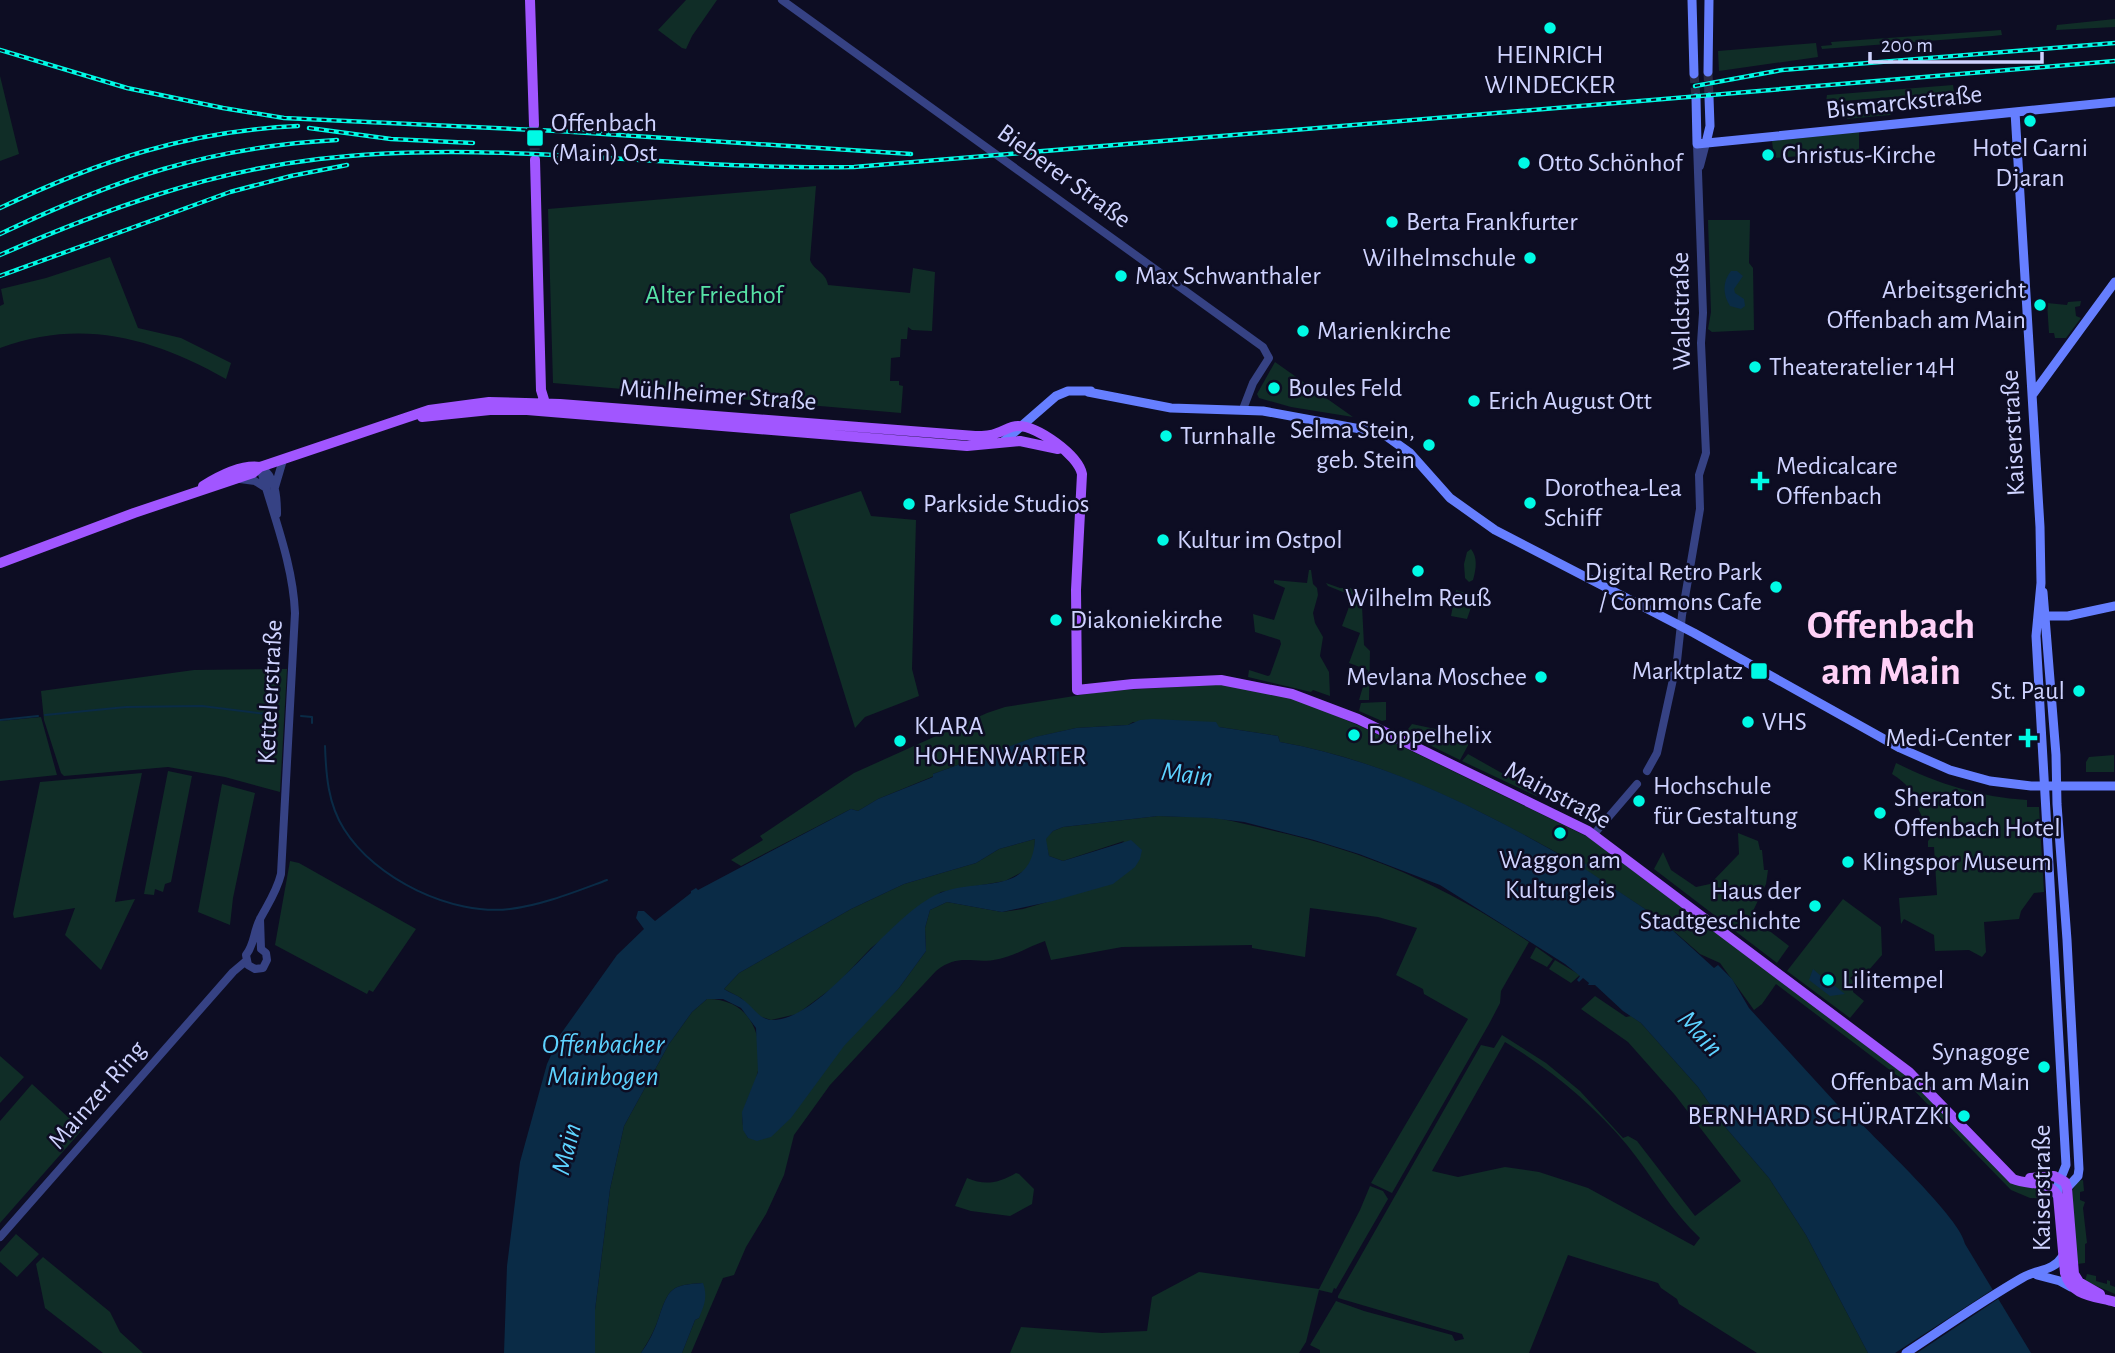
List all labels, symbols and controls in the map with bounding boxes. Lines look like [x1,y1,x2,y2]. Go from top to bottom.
marker: HEINRICH WINDECKER [1542,20,1558,36]
scale bar [1870,21,2042,65]
text: 200 m [1881,35,1933,56]
place label: HEINRICH WINDECKER [1484,42,1616,98]
street label: Bismarckstraße [1825,81,1983,123]
place label: Offenbach (Main) Ost [551,110,657,166]
marker: Hotel Garni Djaran [2022,113,2038,129]
street label: Bieberer Straße [993,119,1135,233]
marker: Offenbach (Main) Ost [525,128,545,148]
place label: Hotel Garni Djaran [1972,135,2088,191]
place label: Christus-Kirche [1782,142,1936,168]
marker: Christus-Kirche [1760,147,1776,163]
place label: Otto Schönhof [1538,150,1685,176]
marker: Otto Schönhof [1516,155,1532,171]
place label: Berta Frankfurter [1406,209,1578,235]
marker: Berta Frankfurter [1384,214,1400,230]
place label: Wilhelmschule [1363,245,1516,271]
marker: Wilhelmschule [1522,250,1538,266]
street label: Waldstraße [1667,252,1695,370]
place label: Max Schwanthaler [1135,263,1321,289]
marker: Max Schwanthaler [1113,268,1129,284]
place label: Arbeitsgericht Offenbach am Main [1827,277,2026,333]
park label: Alter Friedhof [645,282,785,308]
marker: Arbeitsgericht Offenbach am Main [2032,297,2048,313]
place label: Marienkirche [1317,318,1451,344]
marker: Marienkirche [1295,323,1311,339]
place label: Theateratelier 14H [1769,354,1956,380]
marker: Theateratelier 14H [1747,359,1763,375]
street label: Kaiserstraße [1997,369,2029,497]
street label: Mühlheimer Straße [619,375,817,415]
place label: Boules Feld [1288,375,1402,401]
marker: Boules Feld [1266,380,1282,396]
place label: Erich August Ott [1488,388,1652,414]
marker: Erich August Ott [1466,393,1482,409]
place label: Selma Stein, geb. Stein [1290,417,1415,473]
place label: Turnhalle [1180,423,1276,449]
marker: Turnhalle [1158,428,1174,444]
marker: Selma Stein, geb. Stein [1421,437,1437,453]
place label: Medicalcare Offenbach [1776,453,1898,509]
marker: Medicalcare Offenbach [1750,471,1770,491]
place label: Dorothea-Lea Schiff [1544,475,1682,531]
place label: Parkside Studios [923,491,1089,517]
marker: Dorothea-Lea Schiff [1522,495,1538,511]
marker: Parkside Studios [901,496,917,512]
place label: Kultur im Ostpol [1177,527,1343,553]
marker: Kultur im Ostpol [1155,532,1171,548]
place label: Digital Retro Park / Commons Cafe [1585,559,1762,615]
marker: Wilhelm Reuß [1410,563,1426,579]
marker: Digital Retro Park / Commons Cafe [1768,579,1784,595]
place label: Wilhelm Reuß [1345,585,1491,611]
district label: Offenbach am Main [1807,606,1975,692]
place label: Diakoniekirche [1070,607,1223,633]
marker: Diakoniekirche [1048,612,1064,628]
street label: Kettelerstraße [253,619,287,765]
place label: Marktplatz [1632,658,1743,684]
marker: Marktplatz [1749,661,1769,681]
place label: Mevlana Moschee [1346,664,1527,690]
marker: Mevlana Moschee [1533,669,1549,685]
place label: St. Paul [1990,678,2065,704]
marker: St. Paul [2071,683,2087,699]
place label: VHS [1762,709,1807,735]
place label: KLARA HOHENWARTER [914,713,1086,769]
marker: VHS [1740,714,1756,730]
place label: Doppelhelix [1368,722,1492,748]
place label: Medi-Center [1886,725,2013,751]
marker: Doppelhelix [1346,727,1362,743]
marker: Medi-Center [2018,728,2038,748]
marker: KLARA HOHENWARTER [892,733,908,749]
street label: Mainstraße [1500,756,1616,834]
water label: Main [1159,758,1215,792]
place label: Hochschule für Gestaltung [1653,773,1798,829]
place label: Sheraton Offenbach Hotel [1894,785,2061,841]
marker: Hochschule für Gestaltung [1631,793,1647,809]
marker: Sheraton Offenbach Hotel [1872,805,1888,821]
marker: Waggon am Kulturgleis [1552,825,1568,841]
place label: Waggon am Kulturgleis [1499,847,1621,903]
place label: Klingspor Museum [1862,849,2052,875]
marker: Klingspor Museum [1840,854,1856,870]
place label: Haus der Stadtgeschichte [1640,878,1802,934]
marker: Haus der Stadtgeschichte [1807,898,1823,914]
place label: Lilitempel [1842,967,1944,993]
marker: Lilitempel [1820,972,1836,988]
water label: Main [1672,1005,1728,1063]
water label: Offenbacher Mainbogen [542,1031,665,1091]
street label: Mainzer Ring [43,1036,151,1154]
place label: Synagoge Offenbach am Main [1831,1039,2030,1095]
marker: Synagoge Offenbach am Main [2036,1059,2052,1075]
place label: BERNHARD SCHÜRATZKI [1687,1102,1950,1129]
marker: BERNHARD SCHÜRATZKI [1956,1108,1972,1124]
water label: Main [547,1120,587,1178]
street label: Kaiserstraße [2029,1125,2055,1251]

